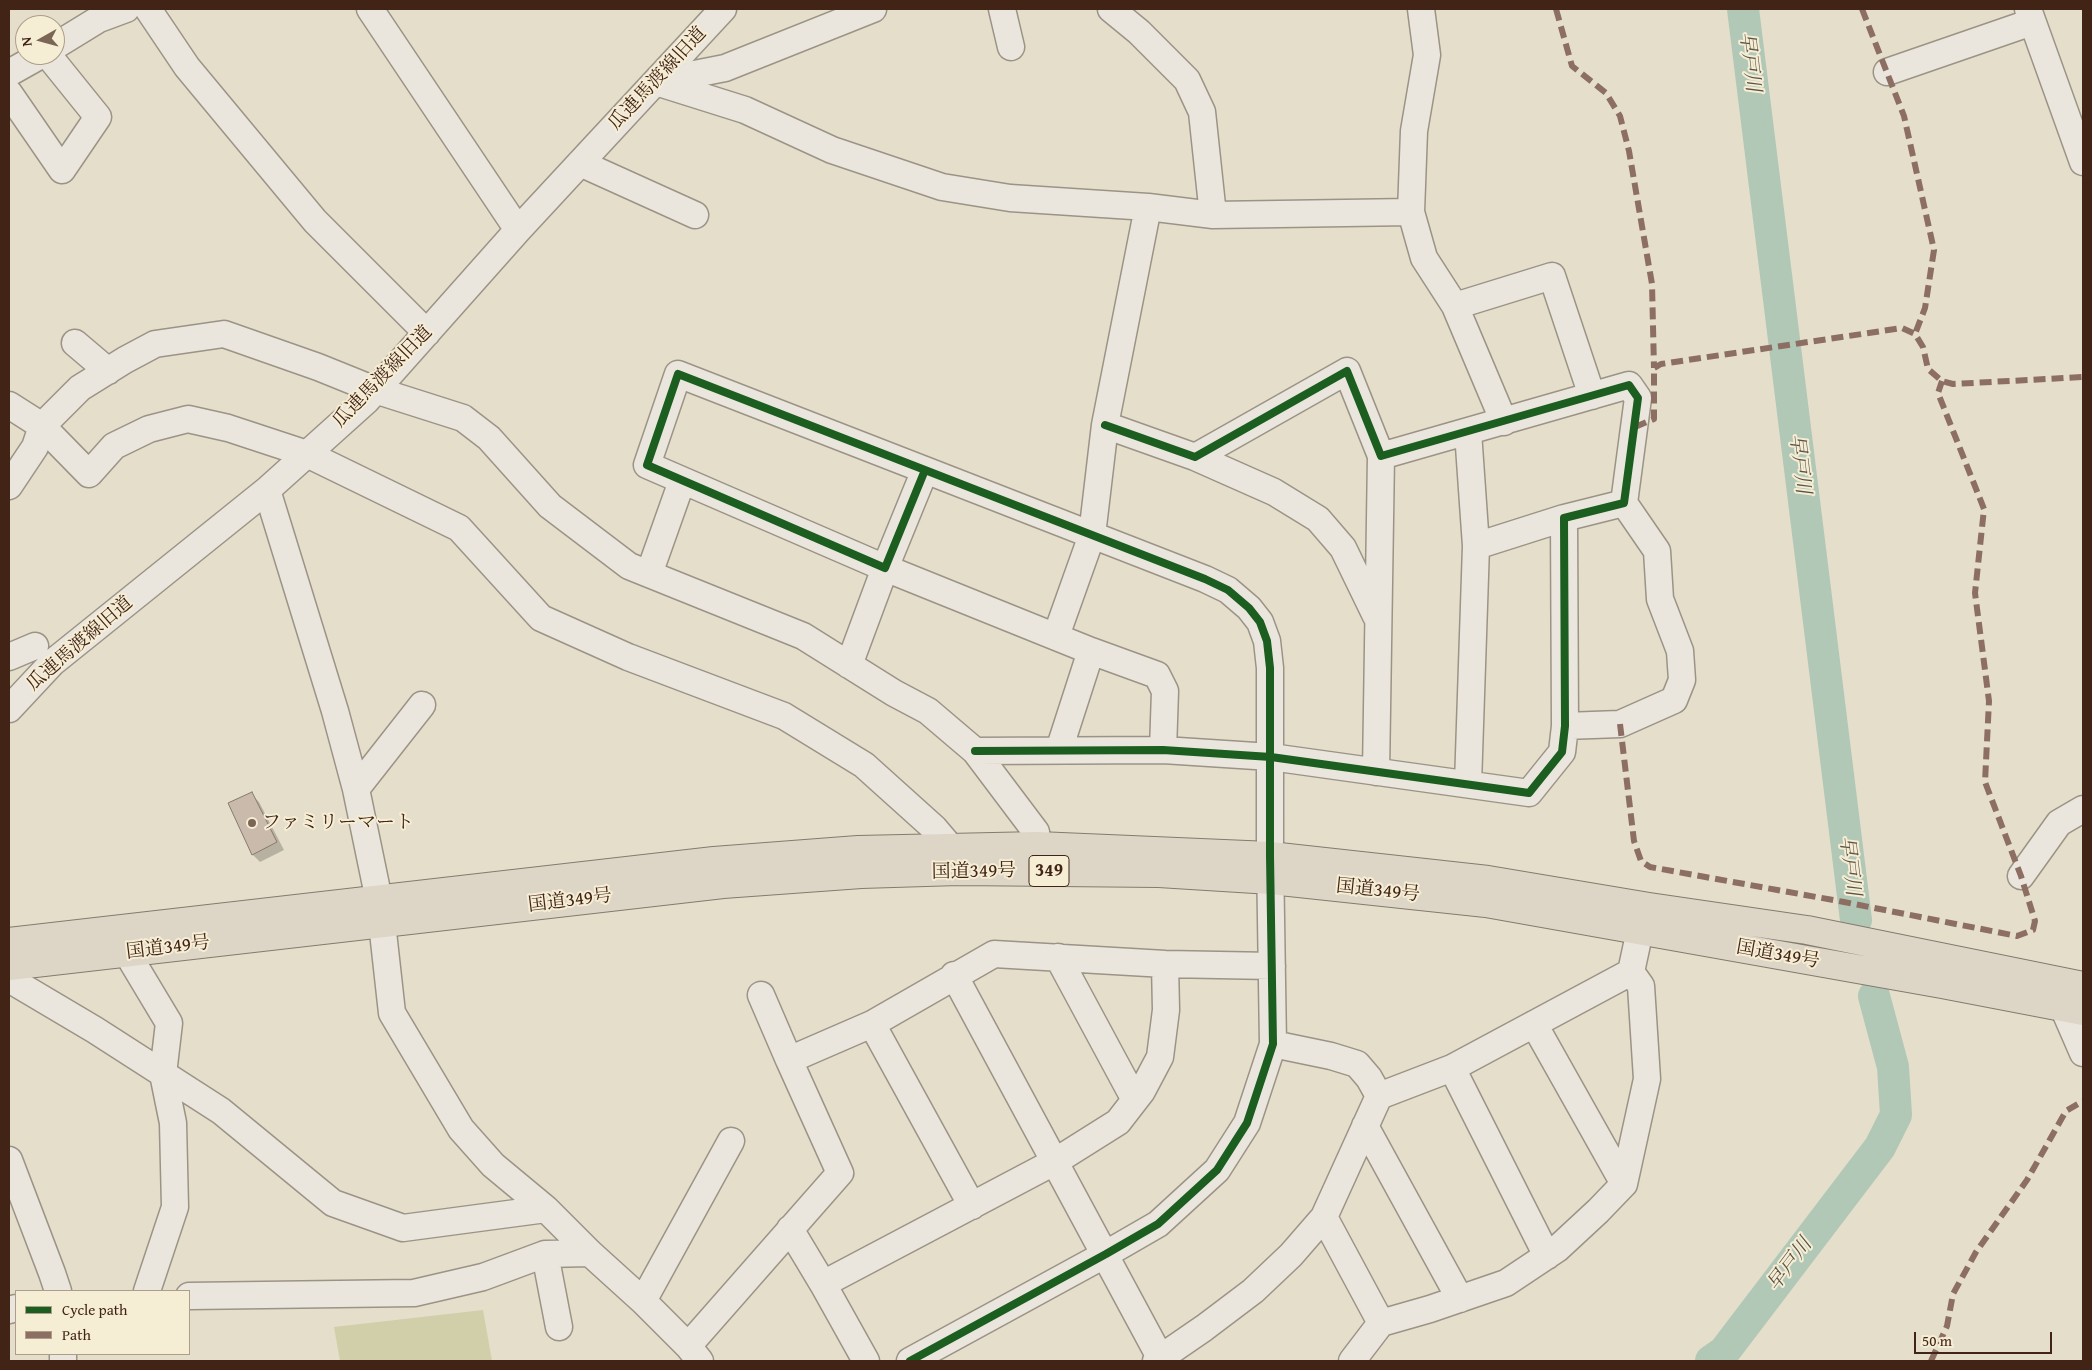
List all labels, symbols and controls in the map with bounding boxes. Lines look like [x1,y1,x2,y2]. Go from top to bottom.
north arrow [15,15,65,65]
street label: 瓜連馬渡線旧道 [604,23,712,135]
water label: 早戸川 [1733,31,1765,93]
text: N [16,36,37,48]
street label: 瓜連馬渡線旧道 [329,321,437,433]
water label: 早戸川 [1783,433,1815,495]
street label: 瓜連馬渡線旧道 [22,592,138,696]
place label: ファミリーマート [262,812,414,834]
marker: ファミリーマート [246,817,258,829]
water label: 早戸川 [1833,835,1865,897]
road number: 349 [1029,856,1069,886]
street label: 国道349号 [932,860,1016,884]
street label: 国道349号 [1335,875,1421,907]
street label: 国道349号 [527,885,613,917]
street label: 国道349号 [125,932,211,964]
street label: 国道349号 [1734,936,1822,974]
water label: 早戸川 [1762,1234,1818,1296]
legend [15,1290,190,1355]
text: Cycle path [62,1299,128,1320]
scale bar [1917,1322,2054,1354]
text: Path [62,1324,91,1345]
text: 50 m [1922,1330,1952,1351]

